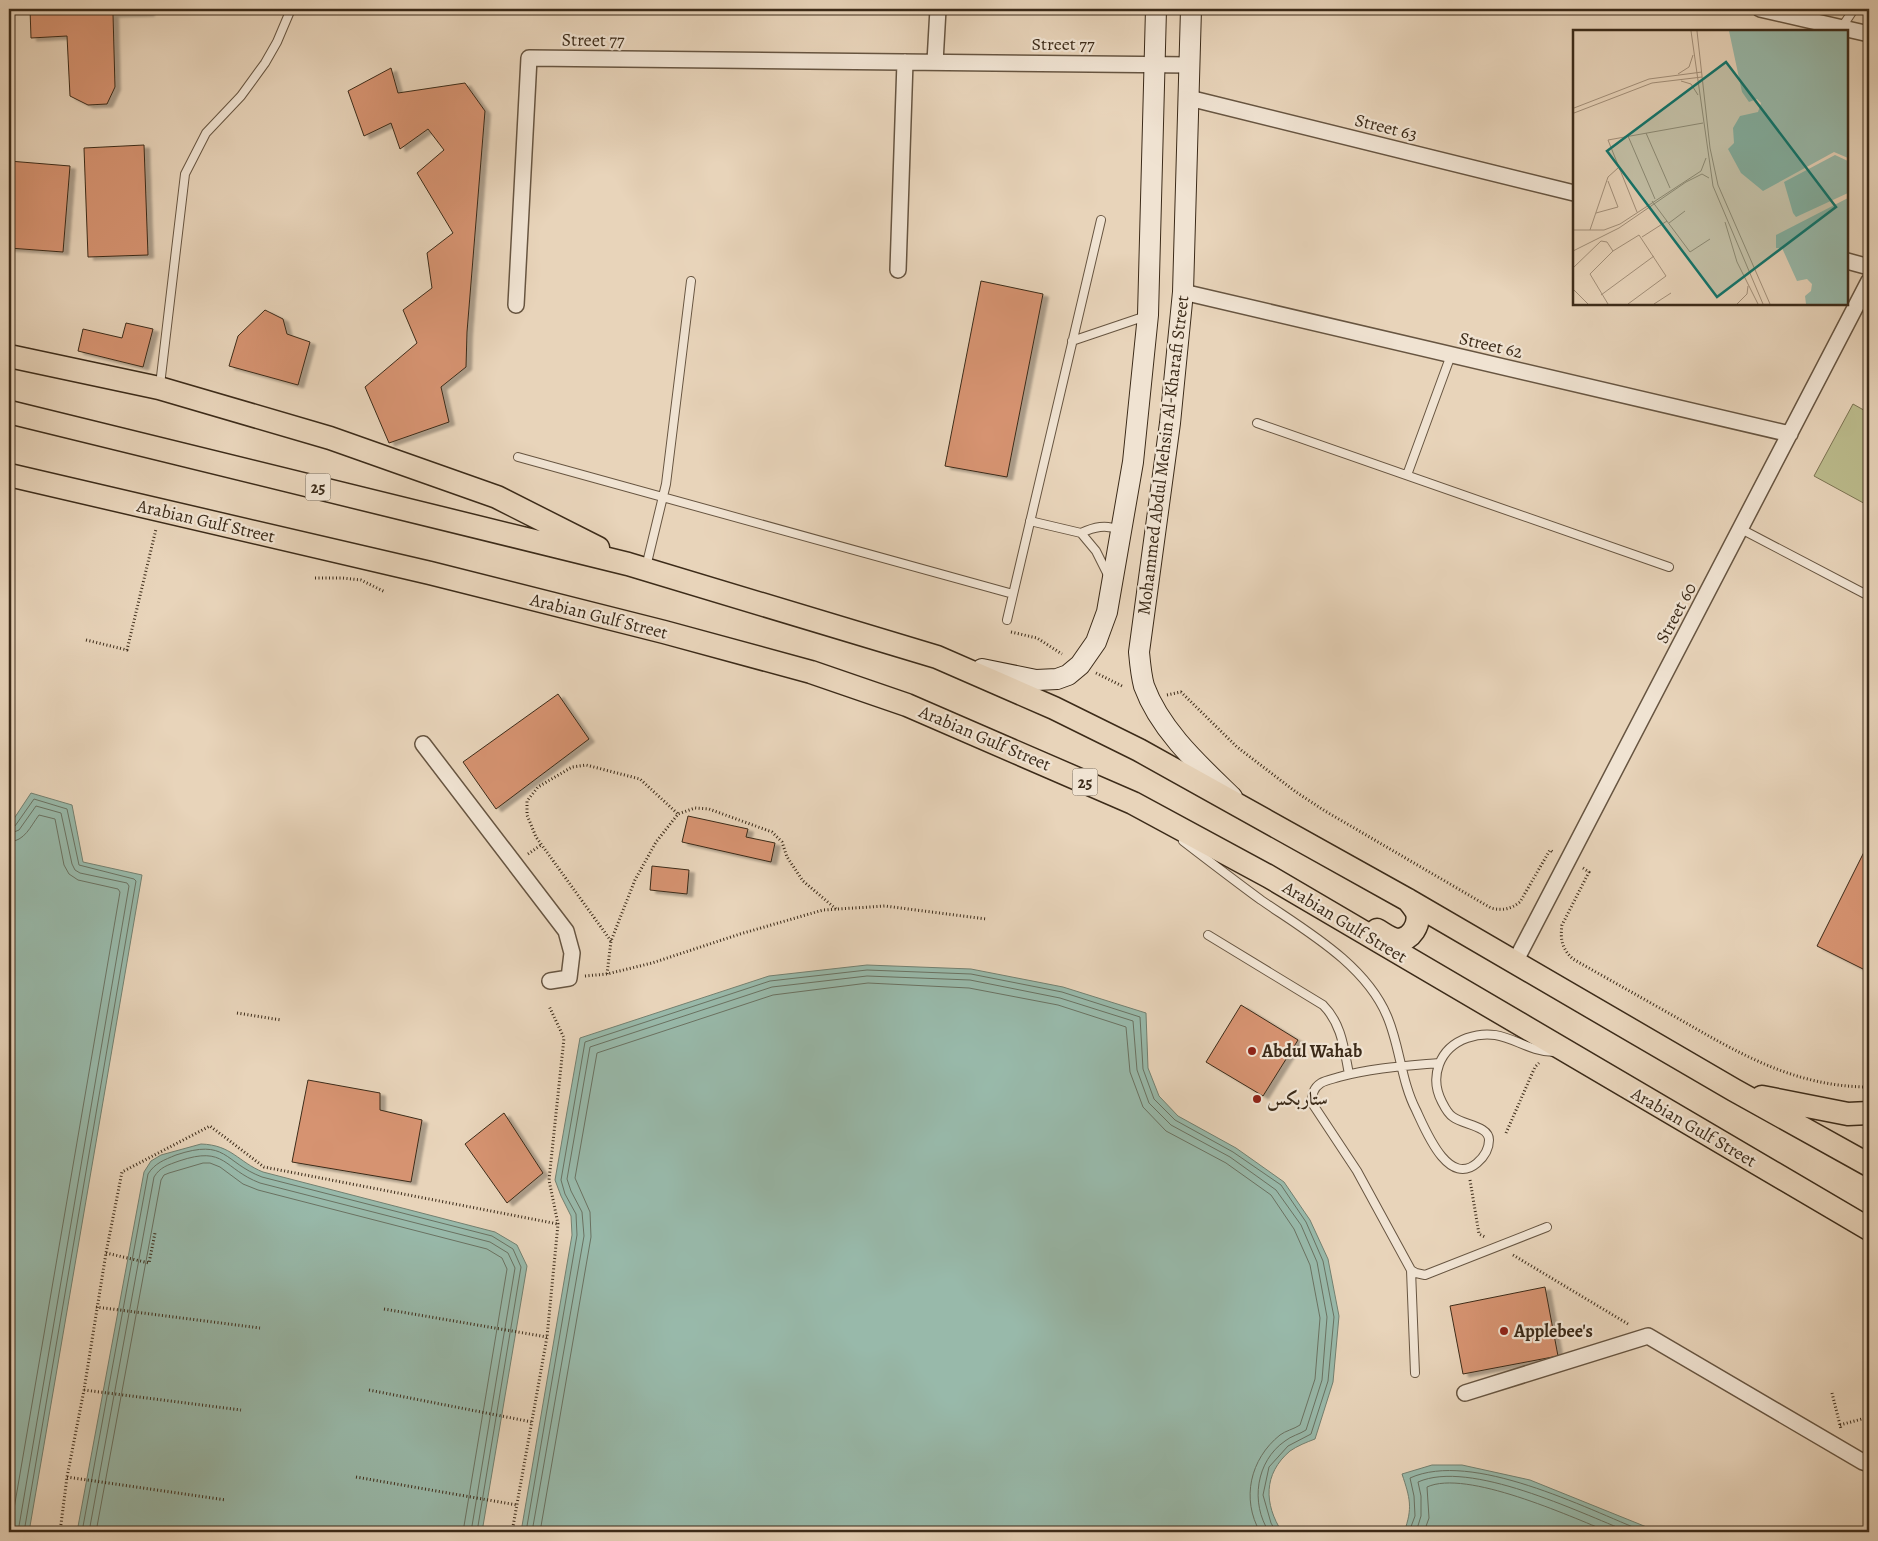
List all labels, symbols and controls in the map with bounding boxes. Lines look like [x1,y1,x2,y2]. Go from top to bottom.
street label: Street 77 [561,27,625,53]
inset map [1573,30,1848,305]
street label: Street 77 [1032,32,1095,56]
street label: Street 63 [1352,108,1420,146]
street label: Mohammed Abdul Mehsin Al-Kharafi Street [1131,294,1195,616]
street label: Street 62 [1457,326,1526,364]
road number: 25 [306,474,330,501]
street label: Arabian Gulf Street [134,493,277,549]
street label: Street 60 [1650,578,1702,648]
street label: Arabian Gulf Street [527,587,670,645]
street label: Arabian Gulf Street [915,699,1055,777]
road number: 25 [1072,769,1098,796]
street label: Arabian Gulf Street [1278,875,1412,969]
place label: Abdul Wahab [1261,1039,1362,1063]
marker: Abdul Wahab [1246,1045,1258,1057]
street label: Arabian Gulf Street [1626,1081,1761,1173]
place label: ستاربكس [1267,1087,1328,1111]
marker: ستاربكس [1251,1093,1263,1105]
place label: Applebee's [1513,1319,1593,1343]
marker: Applebee's [1498,1325,1510,1337]

